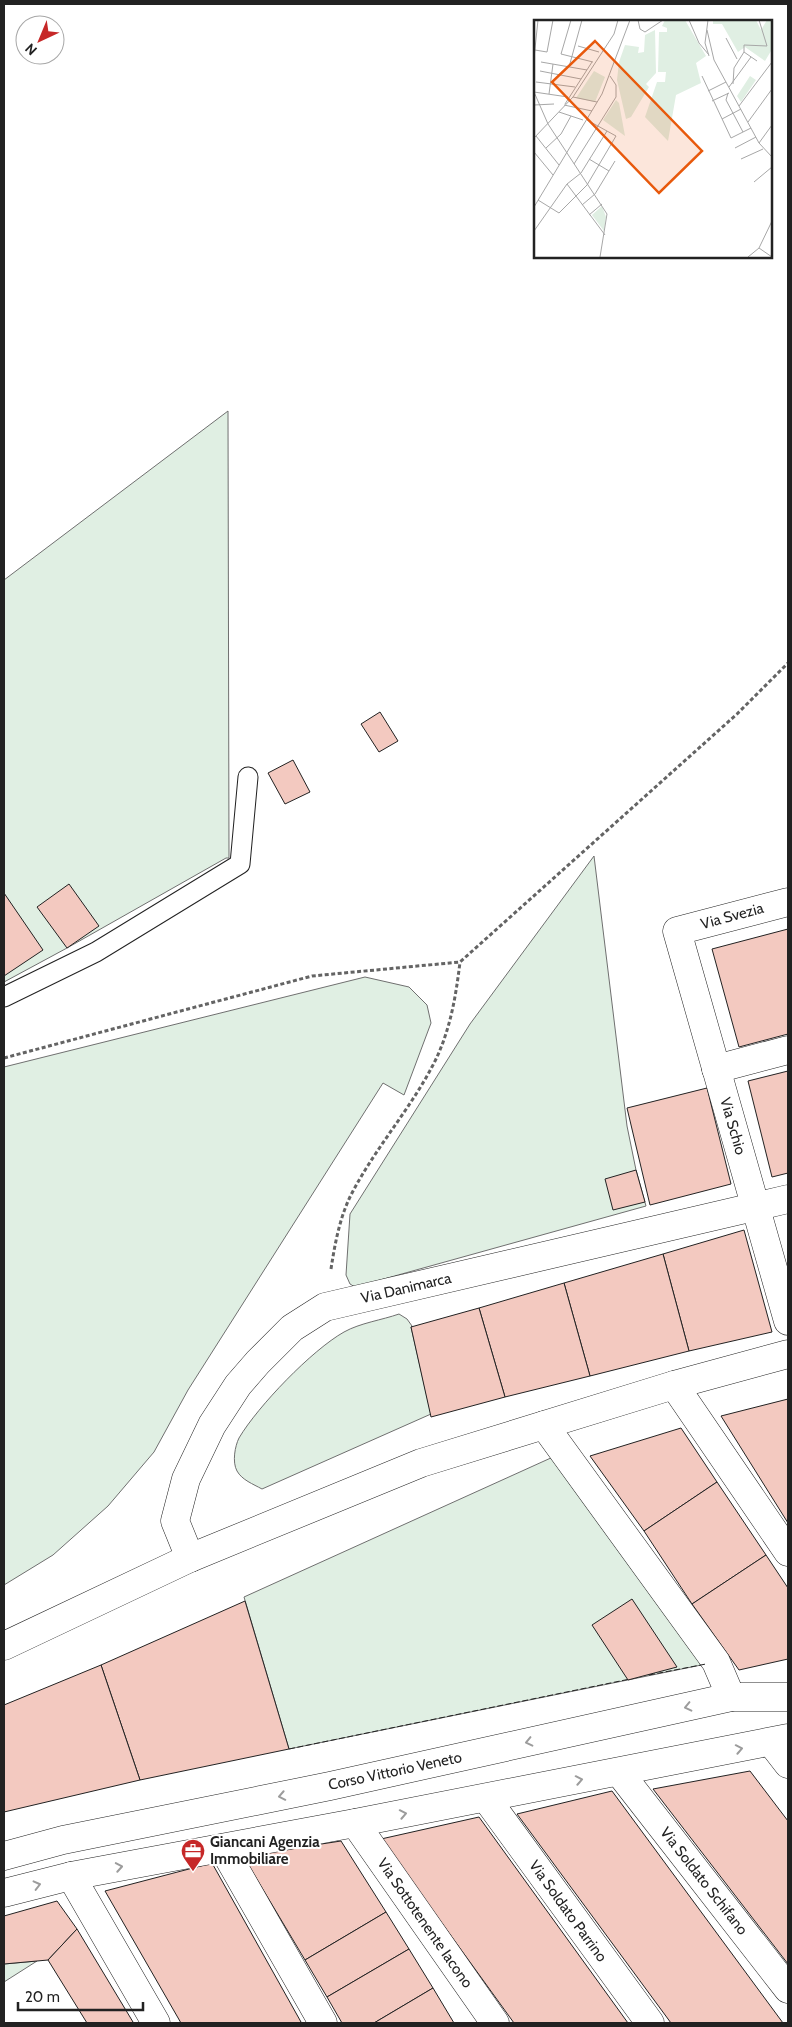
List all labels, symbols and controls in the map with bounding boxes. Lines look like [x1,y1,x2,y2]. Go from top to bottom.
north arrow [15,15,65,65]
inset map [534,20,772,258]
text: N [21,39,41,59]
street label: Via Svezia [699,899,766,933]
street label: Via Schio [716,1095,750,1157]
street label: Via Danimarca [359,1269,454,1307]
one-way arrow [684,1701,693,1711]
one-way arrow [525,1736,534,1747]
one-way arrow [734,1744,743,1754]
street label: Corso Vittorio Veneto [327,1748,463,1794]
one-way arrow [575,1775,584,1785]
one-way arrow [278,1790,287,1801]
one-way arrow [398,1810,407,1820]
street label: Via Soldato Schifano [656,1824,752,1938]
place label: Giancani Agenzia Immobiliare [210,1833,320,1868]
office icon: Giancani Agenzia Immobiliare [180,1838,206,1872]
street label: Via Sottotenente Iacono [373,1855,477,1991]
street label: Via Soldato Parrino [525,1857,611,1965]
one-way arrow [114,1863,123,1873]
one-way arrow [33,1880,41,1890]
scale bar [18,1980,142,2012]
text: 20 m [25,1988,60,2006]

